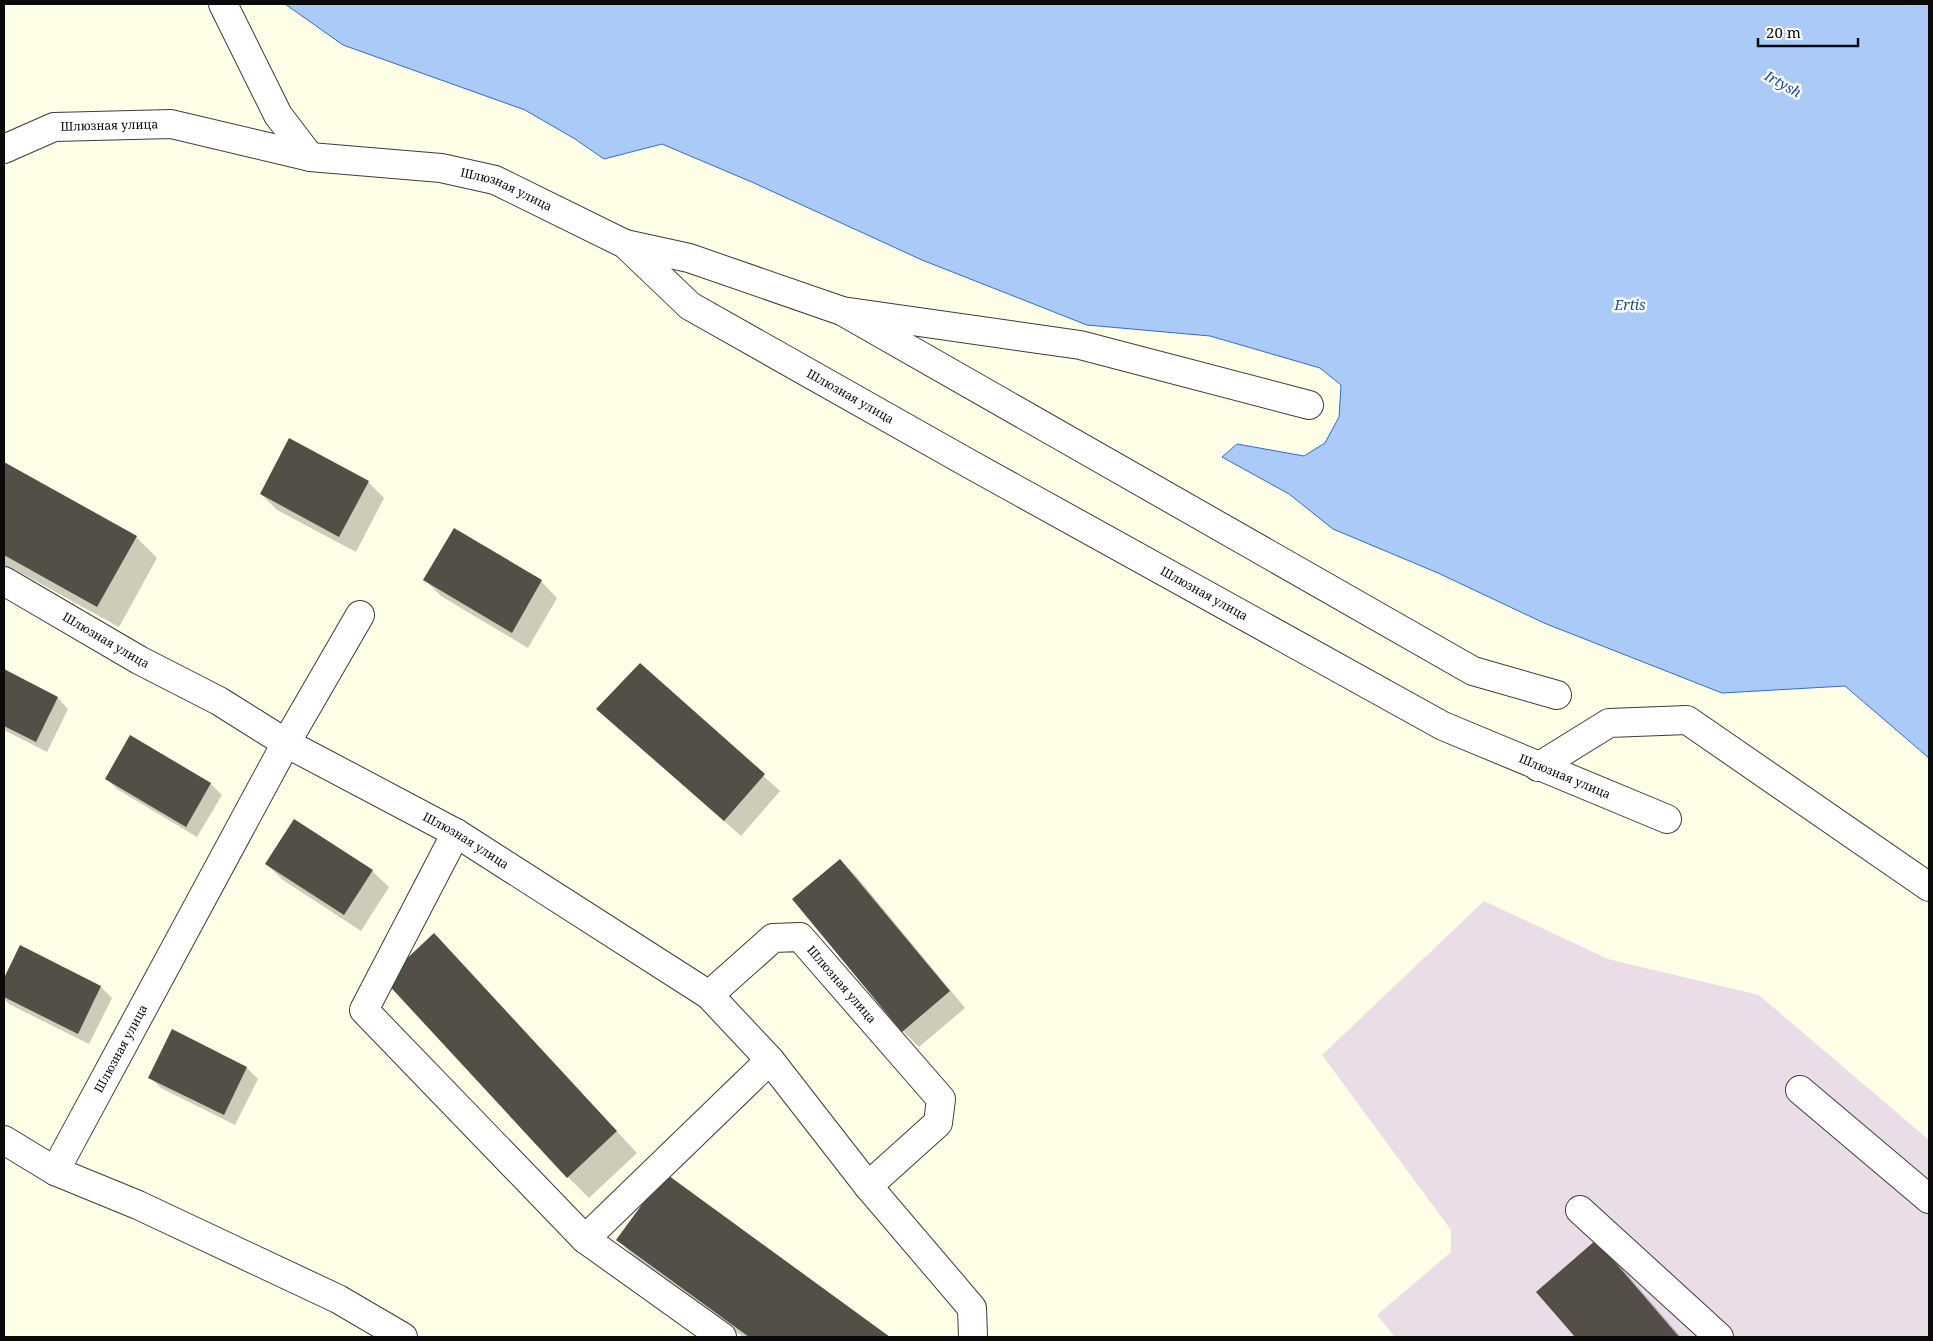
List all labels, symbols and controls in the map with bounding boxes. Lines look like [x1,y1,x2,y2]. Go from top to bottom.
scale bar [1758,15,1858,47]
text: 20 m [1766,22,1801,42]
water label: Irtysh [1761,65,1805,102]
street label: Шлюзная улица [60,115,159,135]
street label: Шлюзная улица [459,164,555,215]
water label: Ertis [1613,295,1646,314]
street label: Шлюзная улица [804,365,897,428]
street label: Шлюзная улица [1157,562,1251,624]
street label: Шлюзная улица [60,608,153,672]
street label: Шлюзная улица [1516,749,1613,803]
street label: Шлюзная улица [420,808,513,873]
street label: Шлюзная улица [803,942,880,1027]
street label: Шлюзная улица [90,1001,151,1096]

